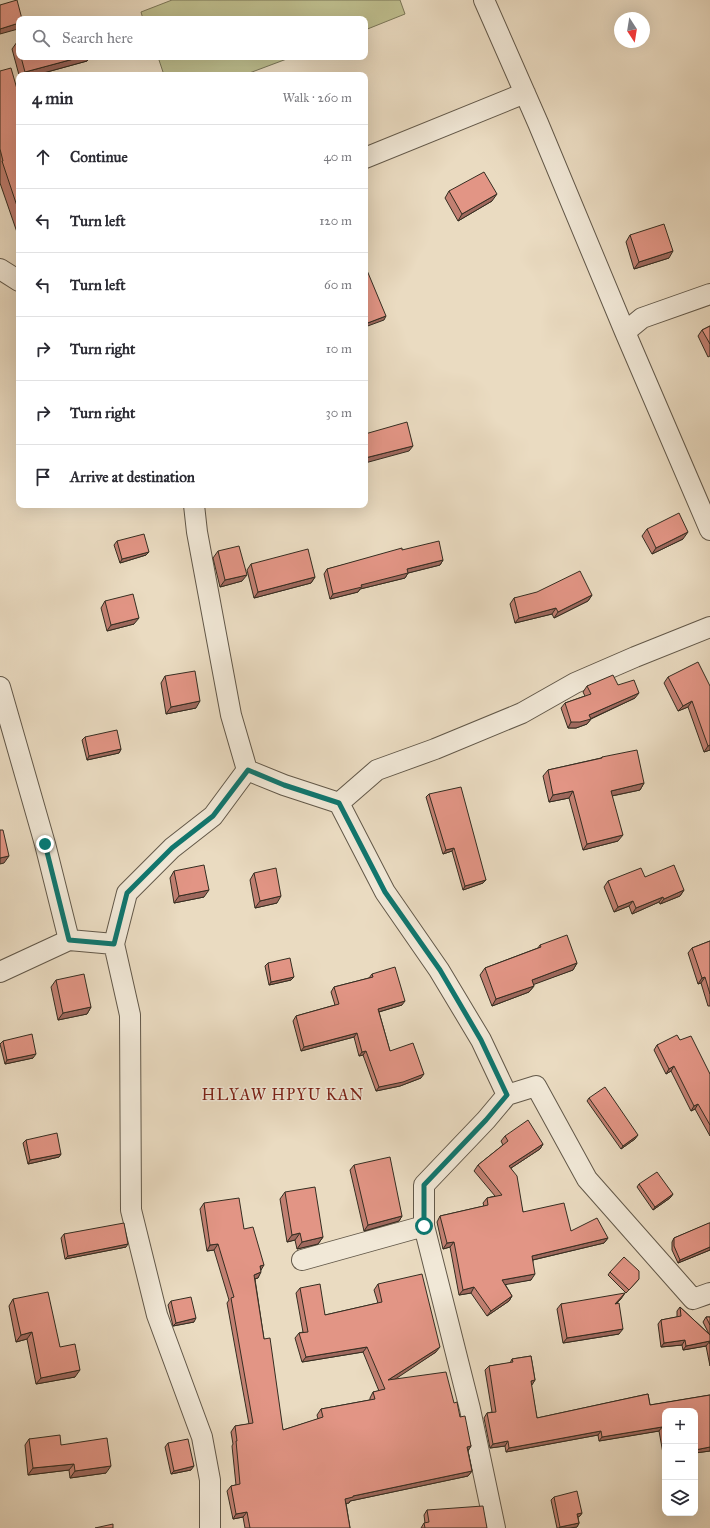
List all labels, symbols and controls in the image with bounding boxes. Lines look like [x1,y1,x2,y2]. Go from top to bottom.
north arrow [614,12,650,48]
search box [16,16,368,60]
icon: search [30,27,52,49]
text: Search here [62,29,133,47]
text: 4 min [32,88,73,109]
text: Walk · 260 m [282,90,352,106]
icon: ahead [32,146,54,168]
text: Continue [70,148,128,166]
text: 40 m [323,149,352,165]
icon: left [32,210,54,232]
text: Turn left [70,212,126,230]
text: 120 m [319,213,352,229]
icon: left [32,274,54,296]
text: Turn left [70,276,126,294]
text: 60 m [324,277,352,293]
icon: right [32,338,54,360]
text: Turn right [70,340,135,358]
text: 10 m [326,341,352,357]
icon: right [32,402,54,424]
text: Turn right [70,404,135,422]
text: 30 m [326,405,352,421]
icon: arrive [32,466,54,488]
text: Arrive at destination [70,468,195,486]
route end [36,835,54,853]
district label: HLYAW HPYU KAN [202,1085,364,1104]
route start [415,1217,433,1235]
map controls [662,1408,698,1516]
button: + [662,1408,698,1444]
button: − [662,1444,698,1480]
button: layers [662,1480,698,1516]

